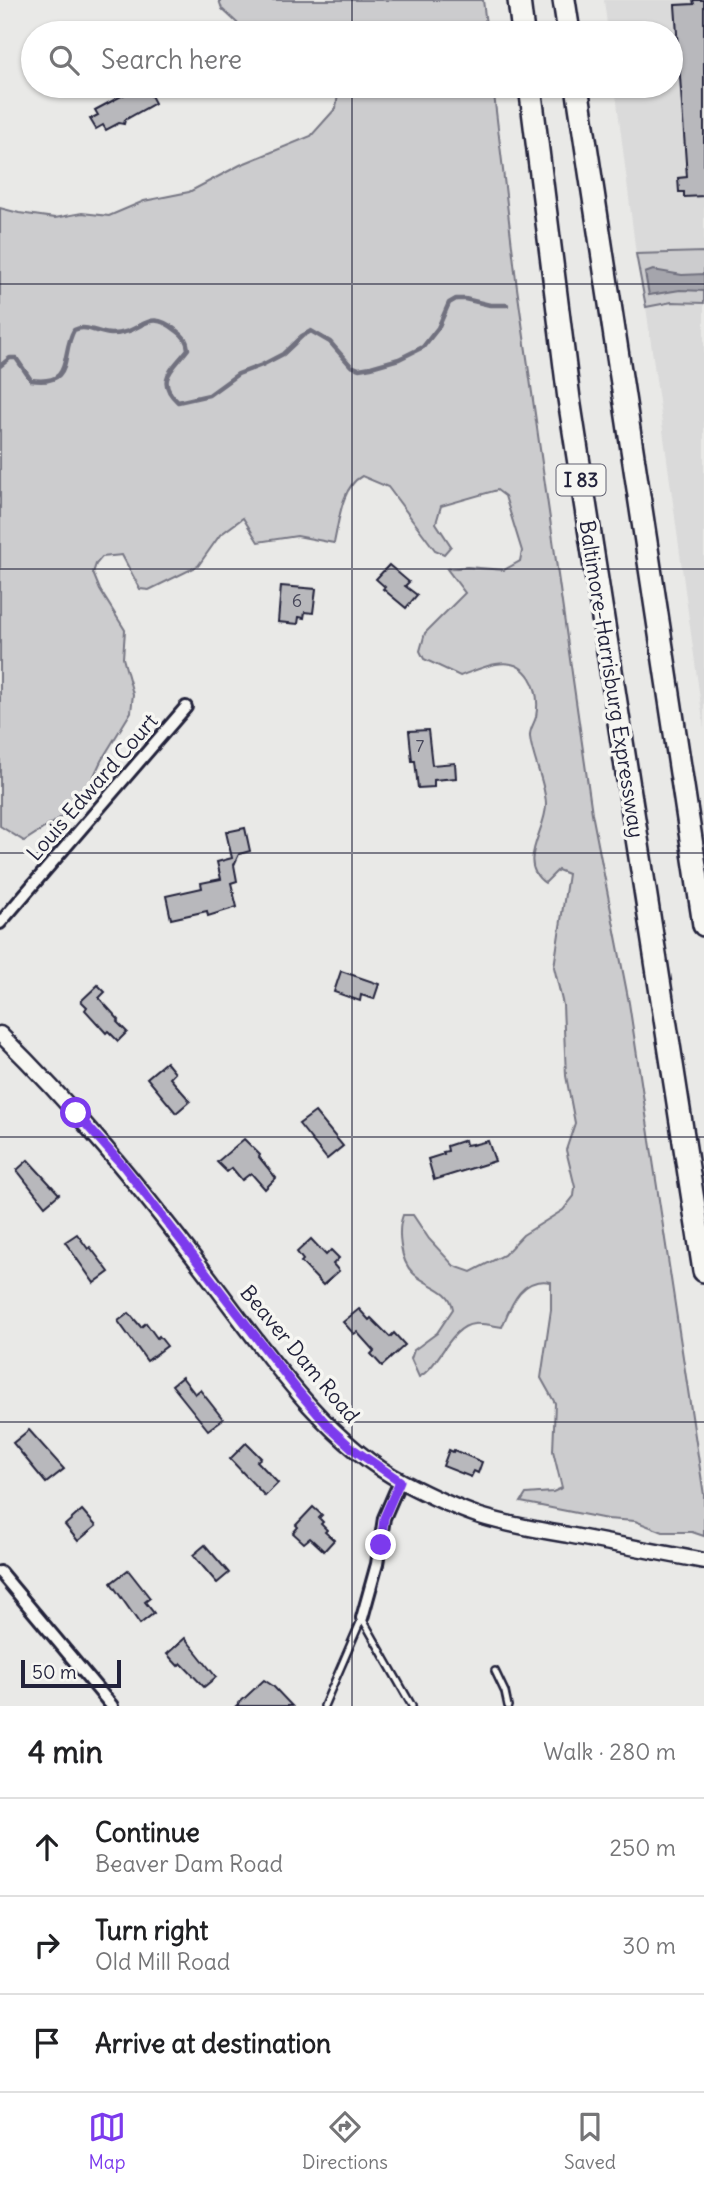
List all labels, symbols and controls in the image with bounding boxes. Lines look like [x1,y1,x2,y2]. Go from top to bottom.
search box [21,21,683,98]
icon: search [45,41,83,79]
text: Search here [101,43,242,76]
road number: I 83 [556,464,606,495]
street label: Baltimore-Harrisburg Expressway [574,518,650,840]
house number: 6 [292,589,302,612]
street label: Louis Edward Court [21,708,163,866]
house number: 7 [416,734,425,757]
route start [60,1097,91,1128]
street label: Beaver Dam Road [234,1280,366,1428]
route end [365,1529,396,1560]
scale bar [21,1657,121,1689]
text: 50 m [32,1660,77,1684]
text: 4 min [28,1733,103,1771]
text: Walk · 280 m [543,1737,676,1766]
text: Continue [95,1816,200,1849]
icon: ahead [28,1828,66,1866]
text: 250 m [609,1833,676,1862]
text: Beaver Dam Road [95,1849,283,1878]
text: Turn right [95,1914,208,1947]
icon: right [28,1926,66,1964]
text: 30 m [622,1931,676,1960]
text: Old Mill Road [95,1947,230,1976]
icon: arrive [28,2024,66,2062]
text: Arrive at destination [95,2027,331,2060]
tab: Map [88,2108,126,2174]
tab: Directions [302,2108,388,2174]
tab: Saved [564,2108,616,2174]

